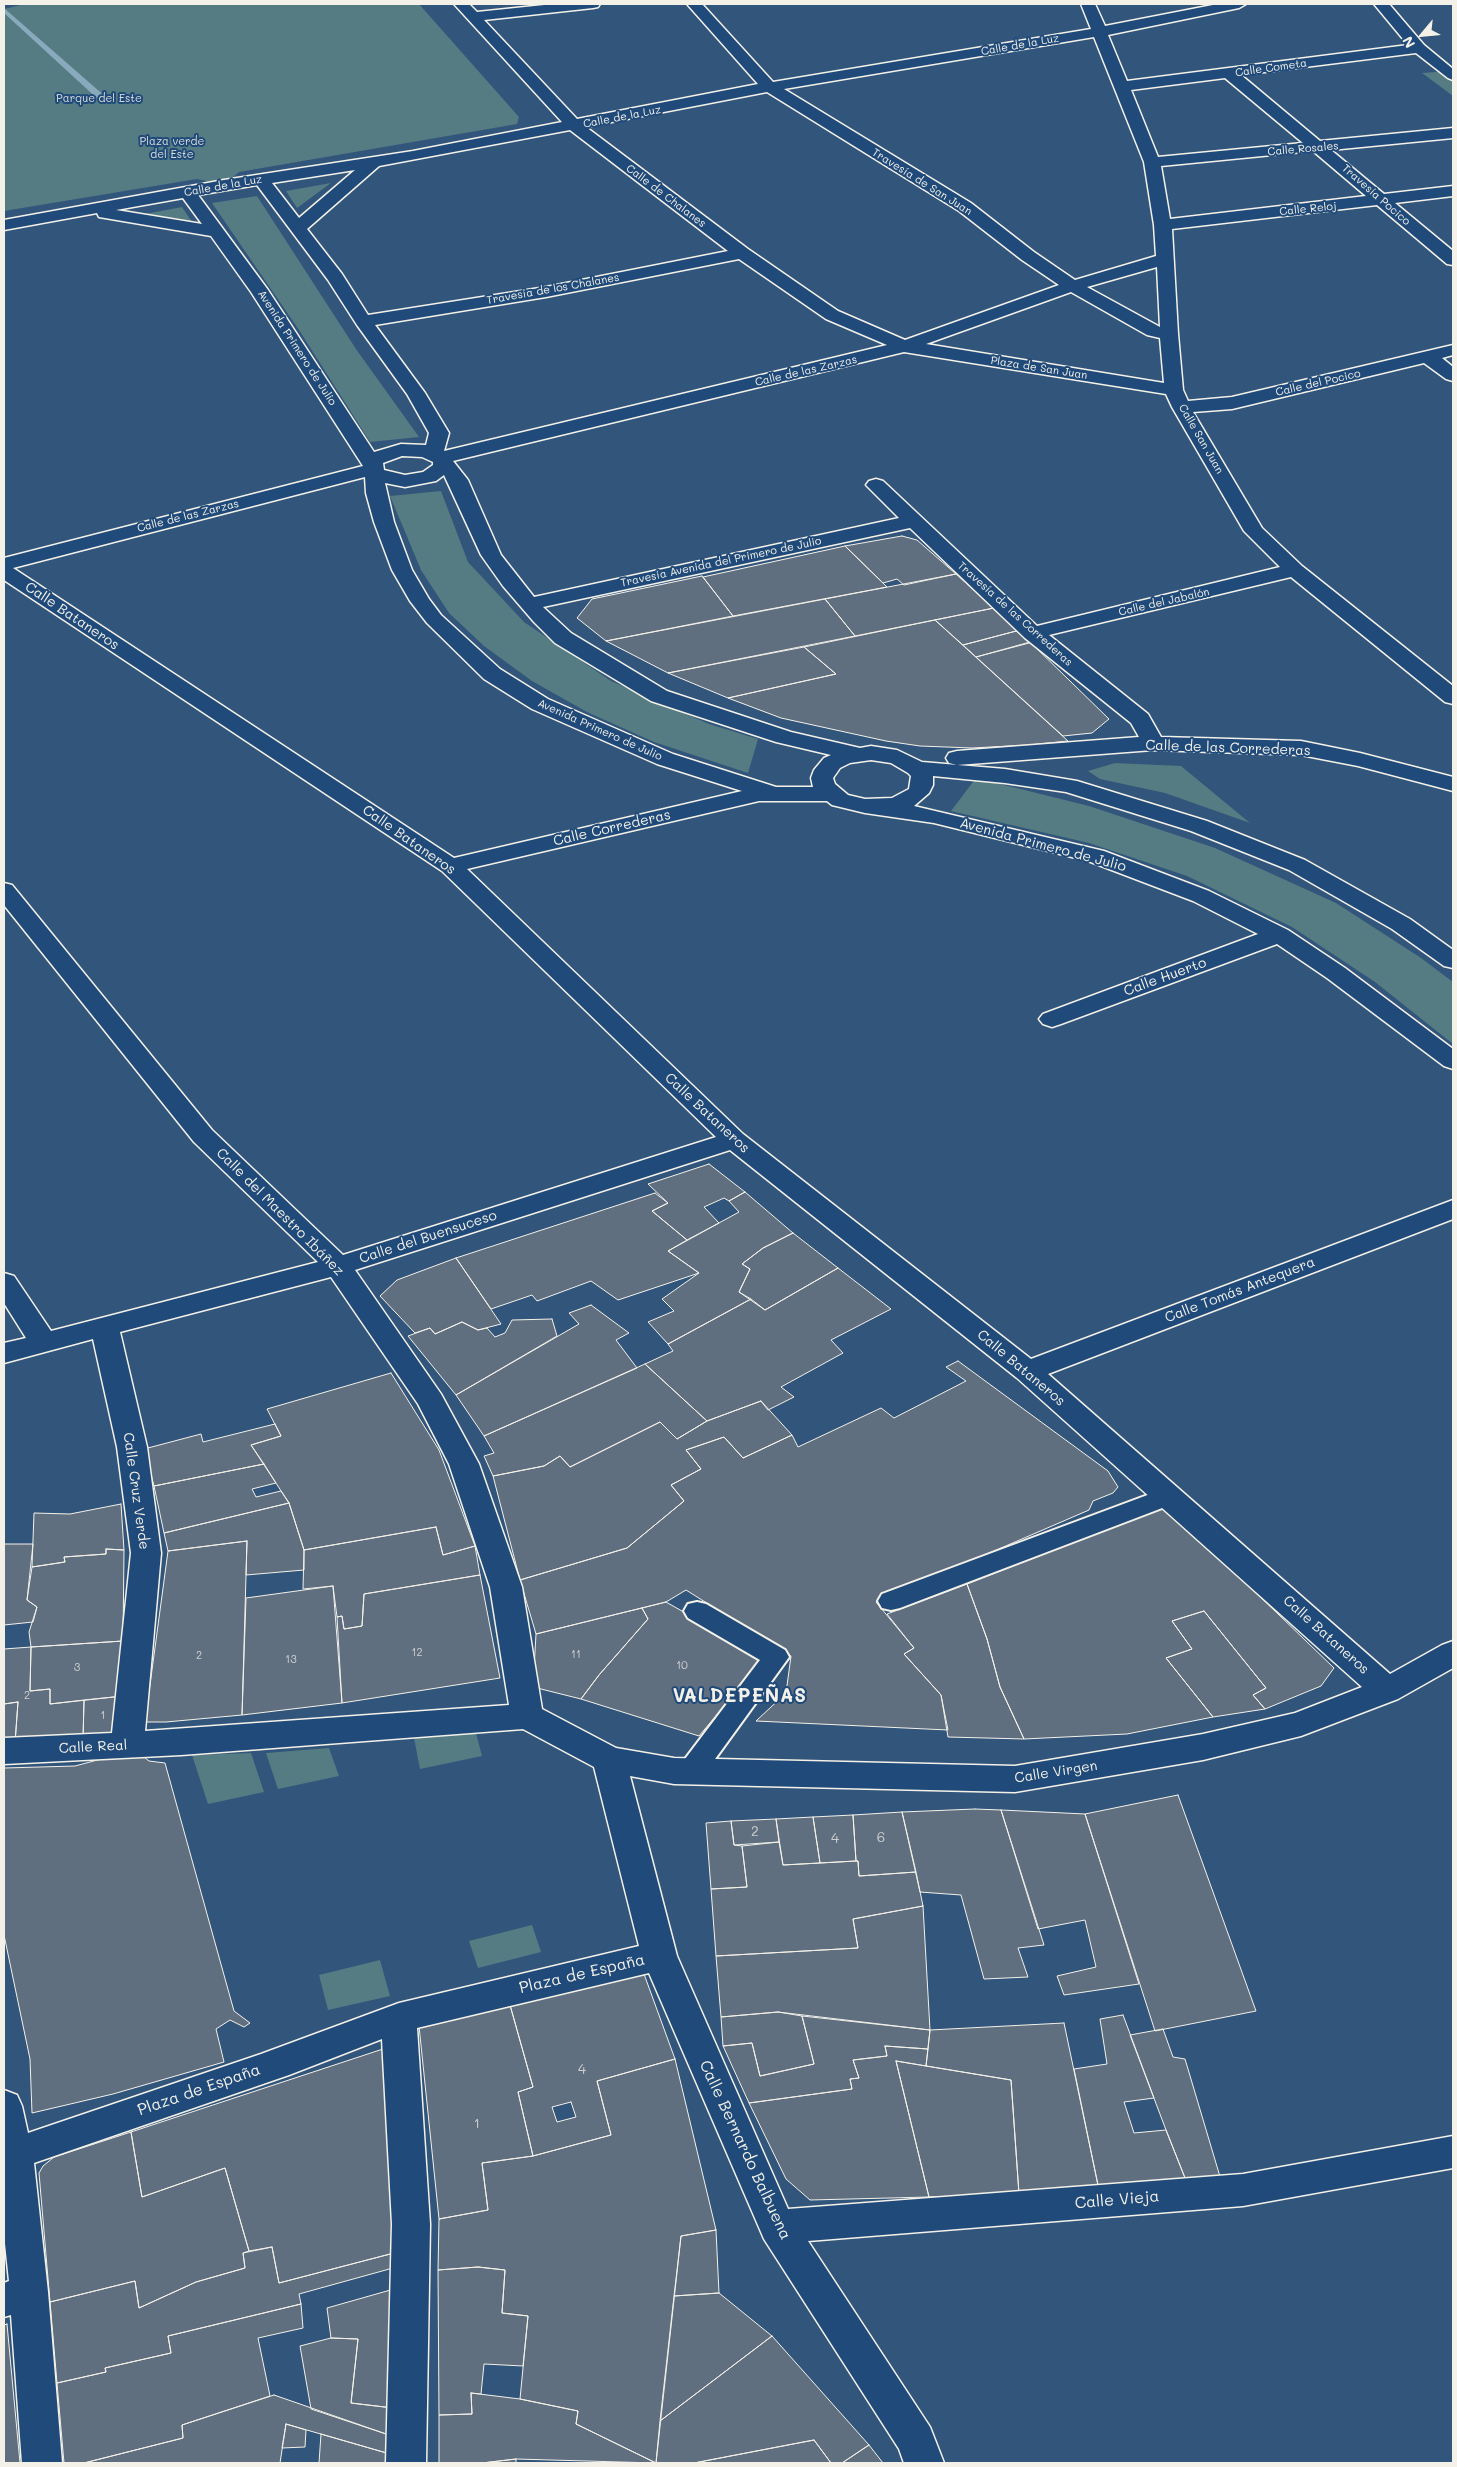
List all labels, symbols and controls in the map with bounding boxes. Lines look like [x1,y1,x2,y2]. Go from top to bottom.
north arrow [1397,10,1447,60]
street label: Calle de la Luz [980,32,1060,58]
text: N [1397,33,1419,51]
street label: Calle Cometa [1234,56,1308,80]
park label: Parque del Este [56,92,142,106]
street label: Calle de la Luz [582,103,662,131]
park label: Plaza verde del Este [140,135,204,161]
street label: Calle Rosales [1267,139,1339,159]
street label: Travesía de San Juan [870,146,974,218]
street label: Calle de Chalanes [623,162,709,230]
street label: Travesía Pocico [1339,162,1413,228]
street label: Calle de la Luz [183,173,263,199]
street label: Calle Reloj [1279,199,1337,219]
street label: Travesía de los Chalanes [486,271,620,307]
street label: Avenida Primero de Julio [255,288,339,408]
street label: Calle de las Zarzas [754,353,858,389]
street label: Plaza de San Juan [990,354,1088,382]
street label: Calle del Pocico [1274,367,1362,399]
street label: Calle San Juan [1176,402,1226,476]
street label: Calle de las Zarzas [136,497,240,535]
street label: Travesía Avenida del Primero de Julio [619,534,823,590]
street label: Travesía de las Correderas [955,559,1075,669]
street label: Calle Bataneros [22,578,122,654]
street label: Calle del Jabalón [1117,585,1211,619]
street label: Avenida Primero de Julio [536,697,664,763]
street label: Calle de las Correderas [1145,737,1311,759]
street label: Calle Bataneros [359,802,459,878]
street label: Calle Correderas [552,806,672,850]
street label: Avenida Primero de Julio [958,815,1128,875]
street label: Calle Huerto [1121,954,1209,1000]
street label: Calle Bataneros [661,1069,753,1157]
street label: Calle del Maestro Ibáñez [213,1145,347,1279]
street label: Calle del Buensuceso [357,1207,499,1267]
street label: Calle Tomás Antequera [1163,1254,1317,1326]
street label: Calle Bataneros [974,1326,1068,1410]
street label: Calle Cruz Verde [119,1431,153,1551]
street label: Calle Bataneros [1280,1592,1372,1678]
house number: 12 [411,1646,423,1660]
house number: 11 [571,1648,581,1662]
house number: 2 [196,1649,202,1663]
house number: 13 [285,1653,297,1667]
house number: 10 [676,1659,688,1673]
house number: 3 [74,1661,80,1675]
district label: VALDEPEÑAS [672,1685,808,1707]
house number: 2 [24,1689,30,1703]
house number: 1 [101,1709,105,1723]
street label: Calle Real [58,1737,128,1757]
street label: Calle Virgen [1013,1757,1099,1787]
house number: 2 [751,1824,759,1840]
house number: 6 [877,1830,885,1846]
house number: 4 [831,1831,839,1847]
street label: Plaza de España [517,1950,647,1998]
street label: Calle Bernardo Balbuena [695,2057,795,2243]
street label: Plaza de España [135,2060,263,2120]
house number: 4 [578,2062,586,2078]
house number: 1 [474,2116,480,2132]
street label: Calle Vieja [1074,2187,1160,2213]

